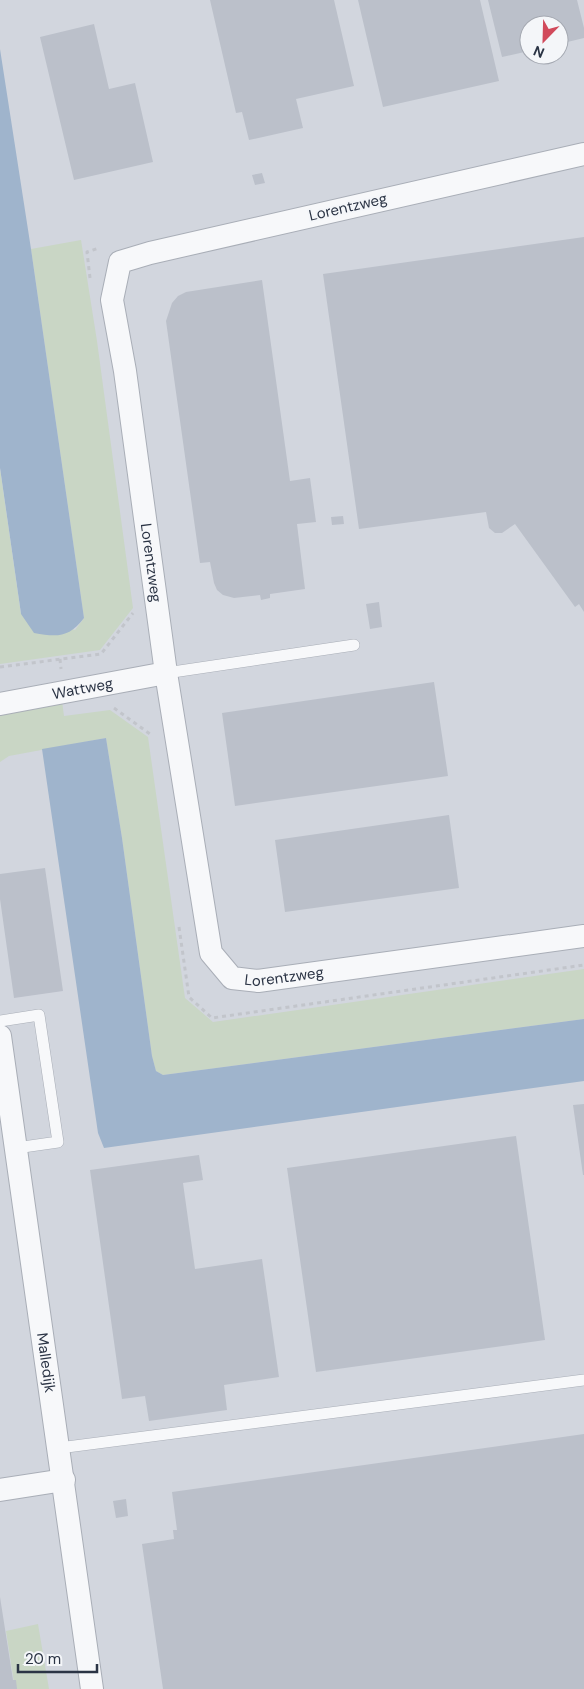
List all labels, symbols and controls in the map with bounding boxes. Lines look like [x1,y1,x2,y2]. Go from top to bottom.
north arrow [519,15,569,65]
text: N [531,42,547,62]
street label: Lorentzweg [307,188,389,226]
street label: Lorentzweg [136,522,166,604]
street label: Wattweg [50,673,115,704]
street label: Lorentzweg [243,962,325,991]
street label: Malledijk [32,1332,60,1394]
scale bar [18,1642,96,1674]
text: 20 m [25,1649,61,1669]

